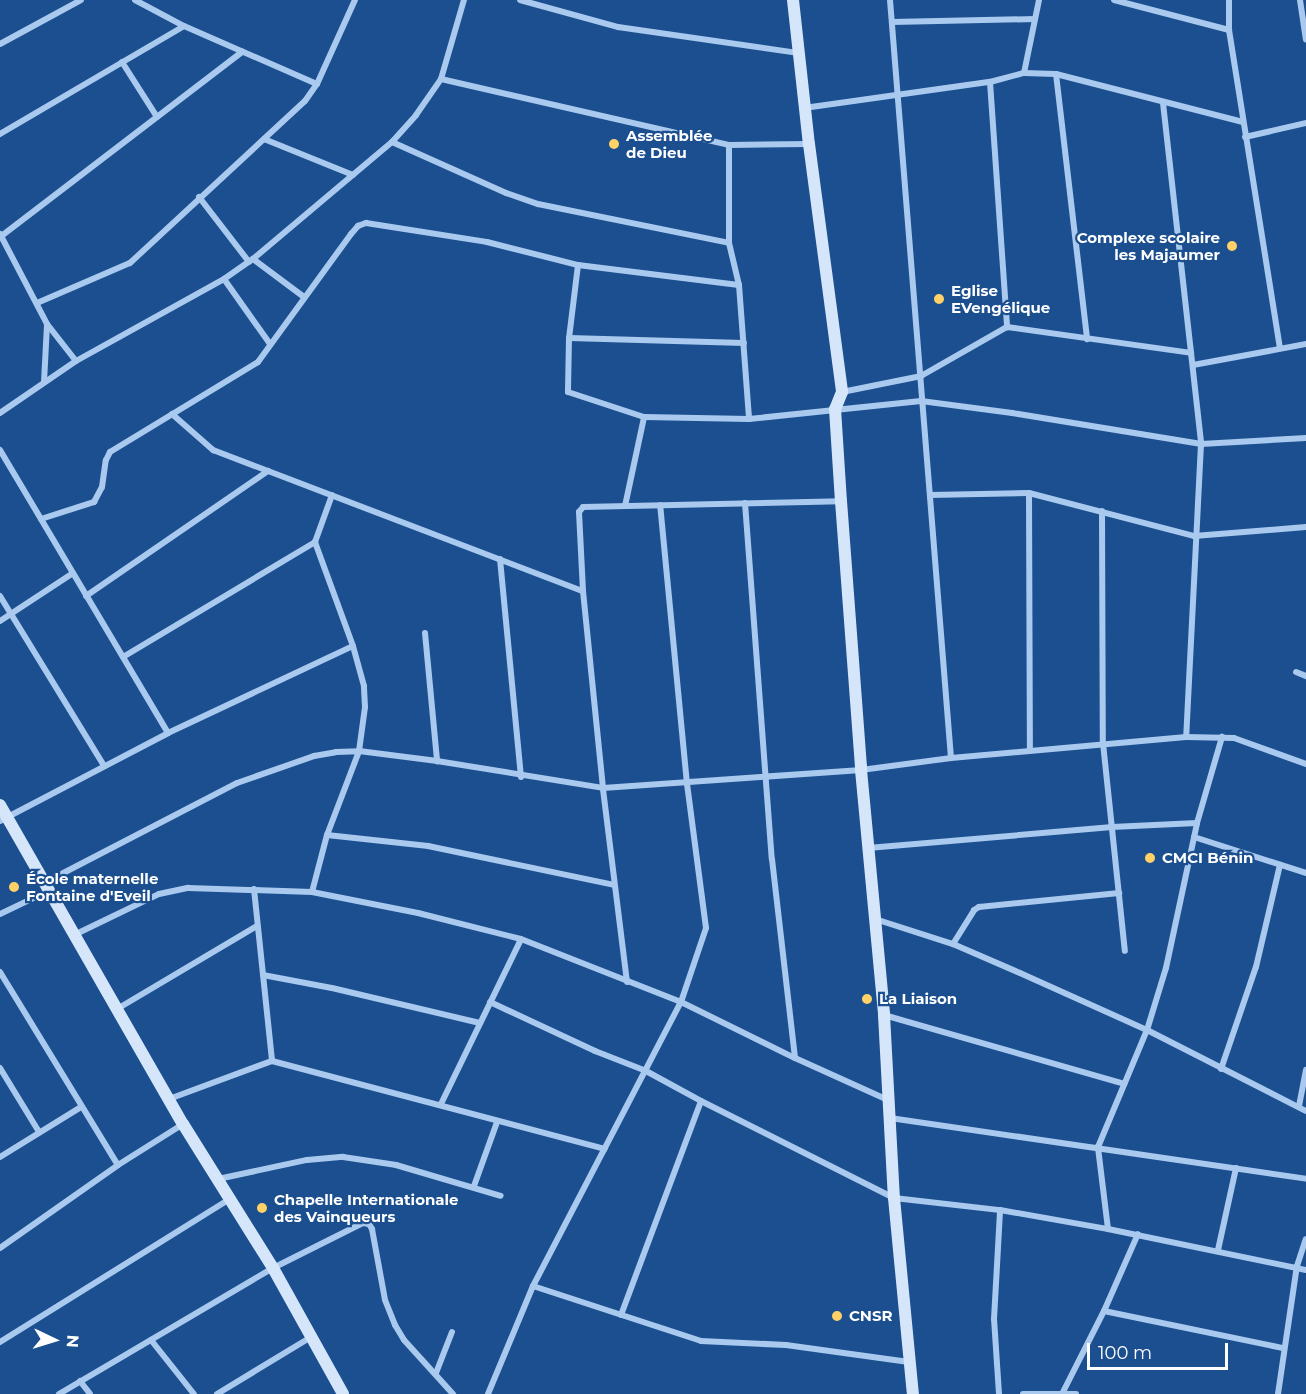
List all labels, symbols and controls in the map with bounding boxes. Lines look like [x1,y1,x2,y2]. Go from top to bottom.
place label: Assemblée de Dieu [626,126,712,161]
marker: Assemblée de Dieu [607,137,621,151]
place label: Complexe scolaire les Majaumer [1077,228,1220,263]
marker: Complexe scolaire les Majaumer [1225,239,1239,253]
place label: Eglise EVengélique [951,281,1050,316]
marker: Eglise EVengélique [932,292,946,306]
place label: CMCI Bénin [1162,849,1253,867]
marker: CMCI Bénin [1143,851,1157,865]
place label: École maternelle Fontaine d'Eveil [26,869,158,904]
marker: École maternelle Fontaine d'Eveil [7,880,21,894]
place label: La Liaison [879,990,957,1008]
marker: La Liaison [860,992,874,1006]
place label: Chapelle Internationale des Vainqueurs [274,1190,459,1225]
marker: Chapelle Internationale des Vainqueurs [255,1201,269,1215]
place label: CNSR [849,1307,893,1325]
marker: CNSR [830,1309,844,1323]
north arrow [24,1310,84,1370]
scale bar [1090,1331,1231,1369]
text: N [63,1334,82,1348]
text: 100 m [1098,1342,1152,1364]

